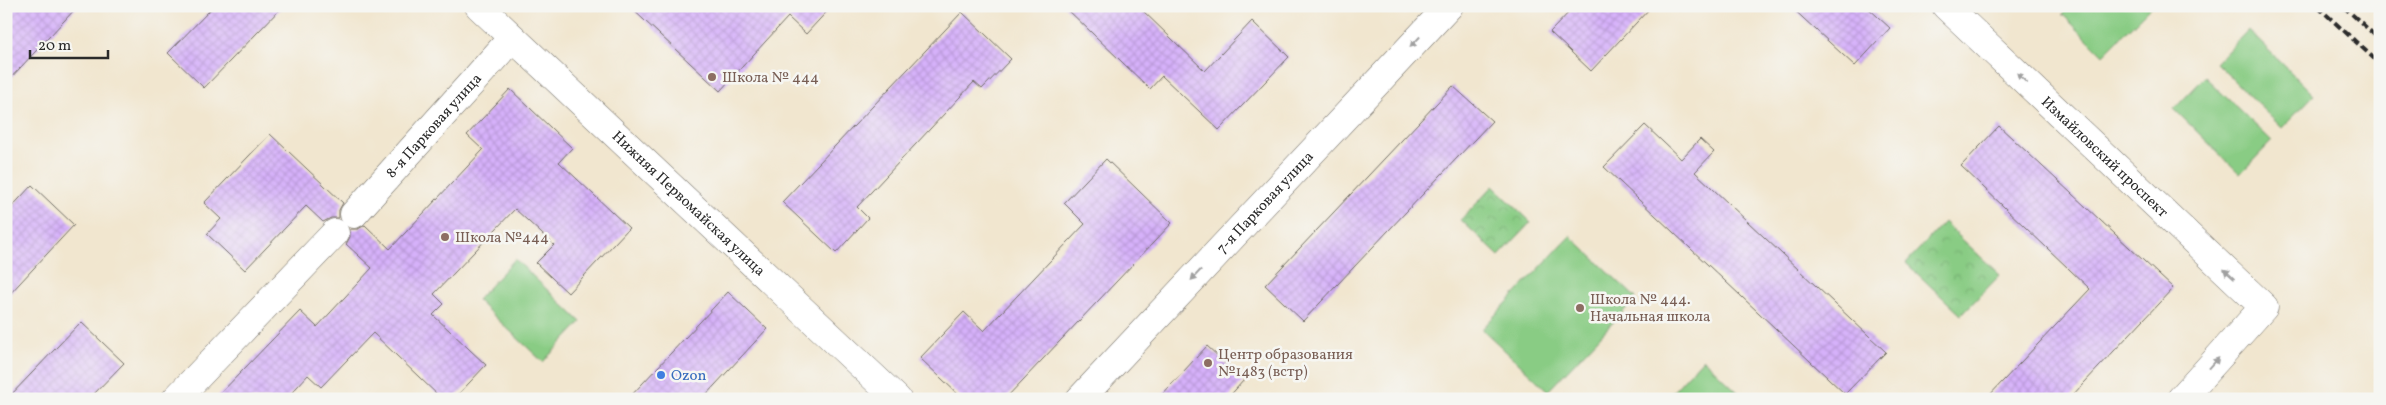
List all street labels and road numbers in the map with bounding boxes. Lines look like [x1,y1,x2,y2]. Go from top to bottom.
street label: 8-я Парковая улица [382,69,487,184]
street label: Измайловский проспект [2036,92,2173,223]
street label: Нижняя Первомайская улица [606,127,769,282]
street label: 7-я Парковая улица [1213,147,1319,259]

